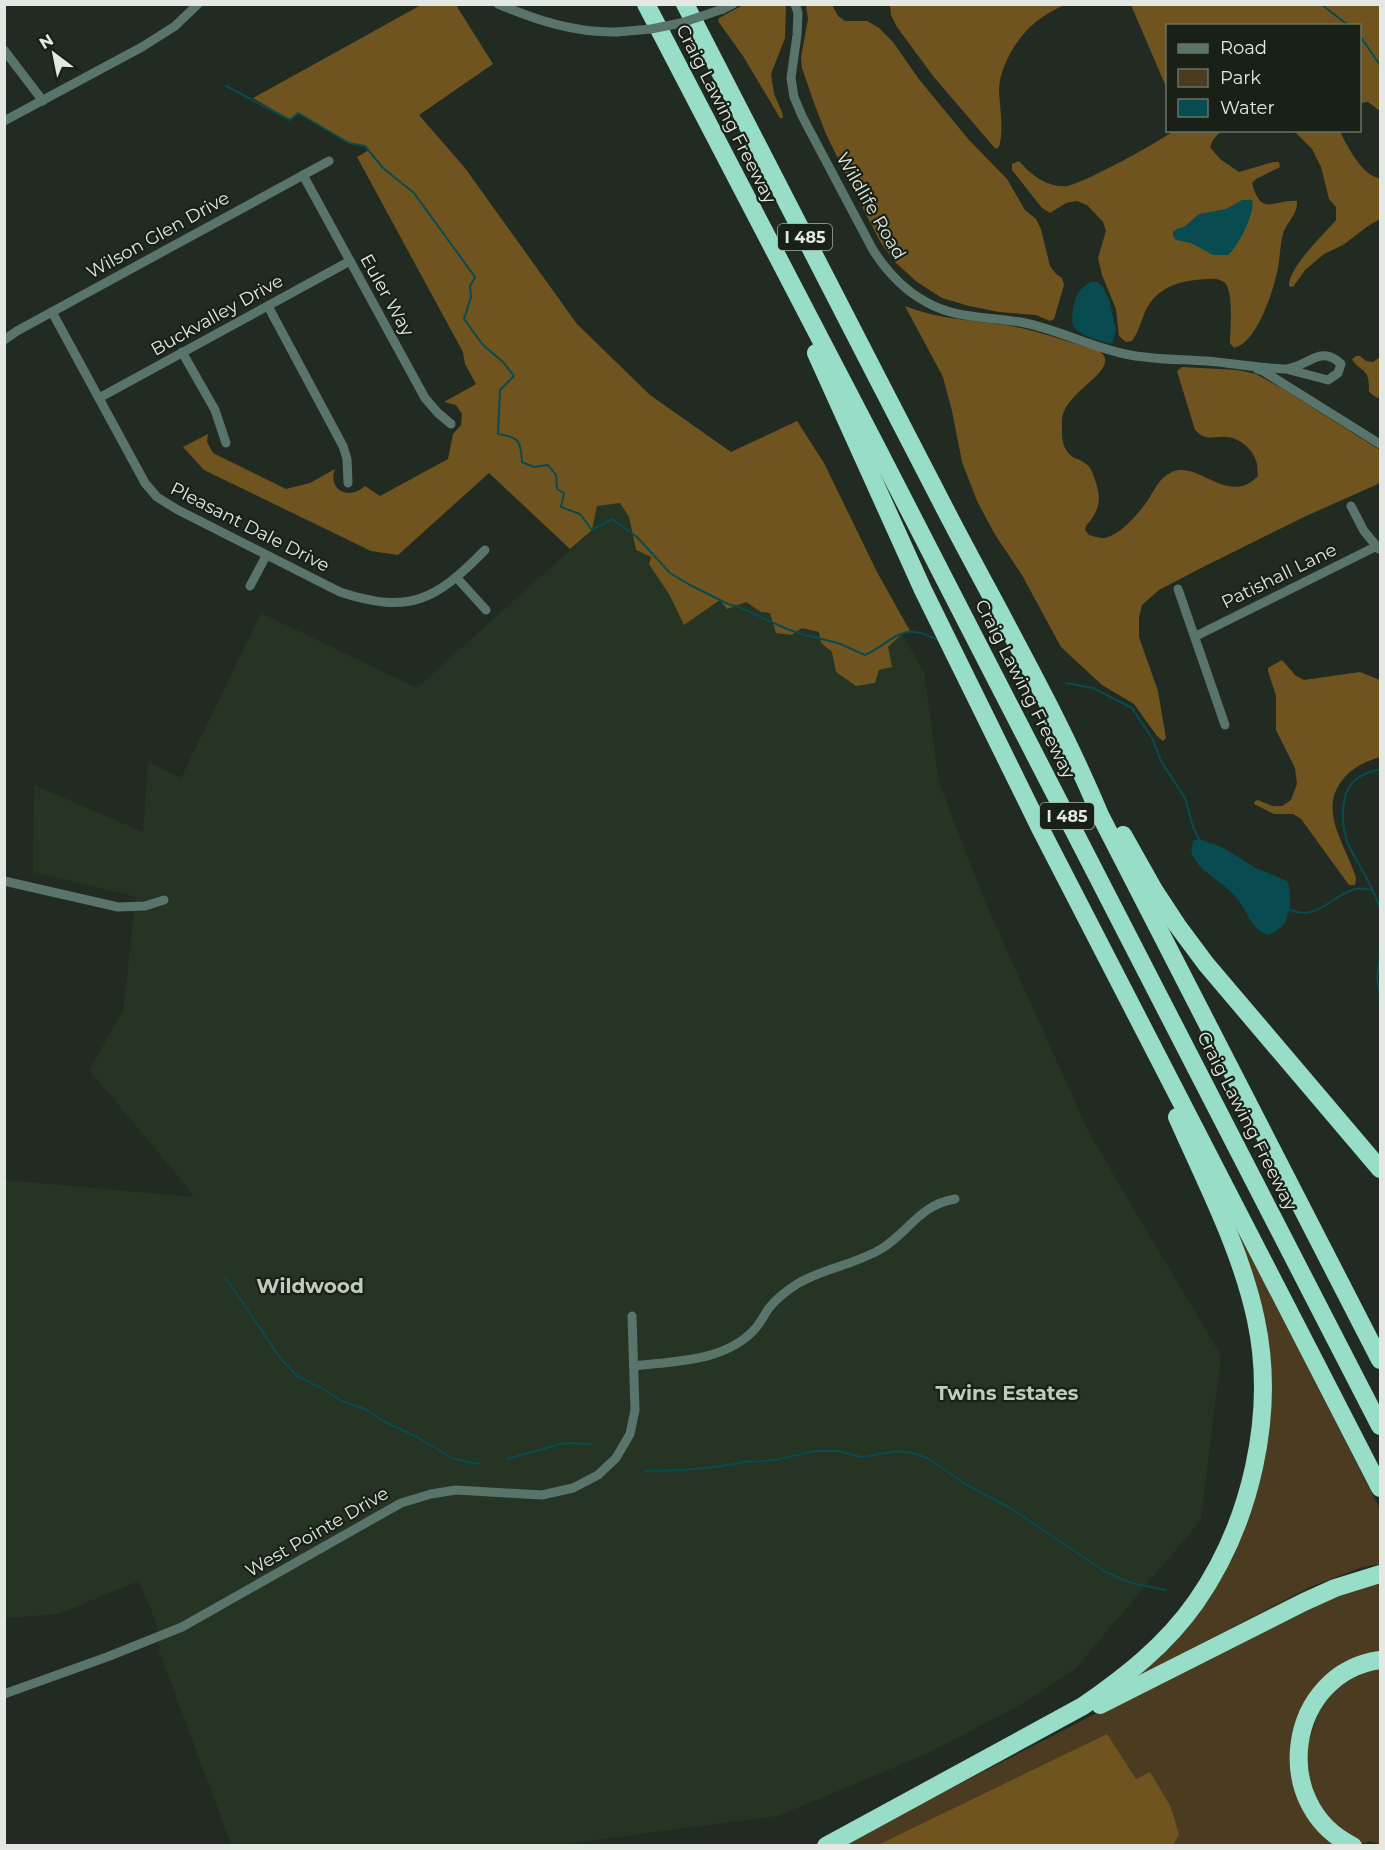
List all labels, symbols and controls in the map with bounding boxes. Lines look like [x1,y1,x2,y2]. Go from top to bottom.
street label: Craig Lawing Freeway [671,21,781,207]
north arrow [24,24,84,84]
legend [1166,24,1361,132]
text: N [36,30,57,53]
text: Road [1220,37,1267,59]
text: Park [1220,67,1261,89]
text: Water [1220,97,1275,119]
street label: Wildlife Road [832,149,910,263]
street label: Wilson Glen Drive [83,187,233,283]
road number: I 485 [778,224,832,250]
street label: Euler Way [355,250,419,340]
street label: Buckvalley Drive [147,269,287,361]
street label: Pleasant Dale Drive [167,477,333,577]
street label: Patishall Lane [1218,539,1340,613]
street label: Craig Lawing Freeway [970,596,1080,782]
road number: I 485 [1040,803,1094,829]
street label: Craig Lawing Freeway [1192,1028,1302,1214]
district label: Wildwood [256,1274,364,1298]
district label: Twins Estates [936,1381,1079,1405]
street label: West Pointe Drive [242,1482,392,1582]

